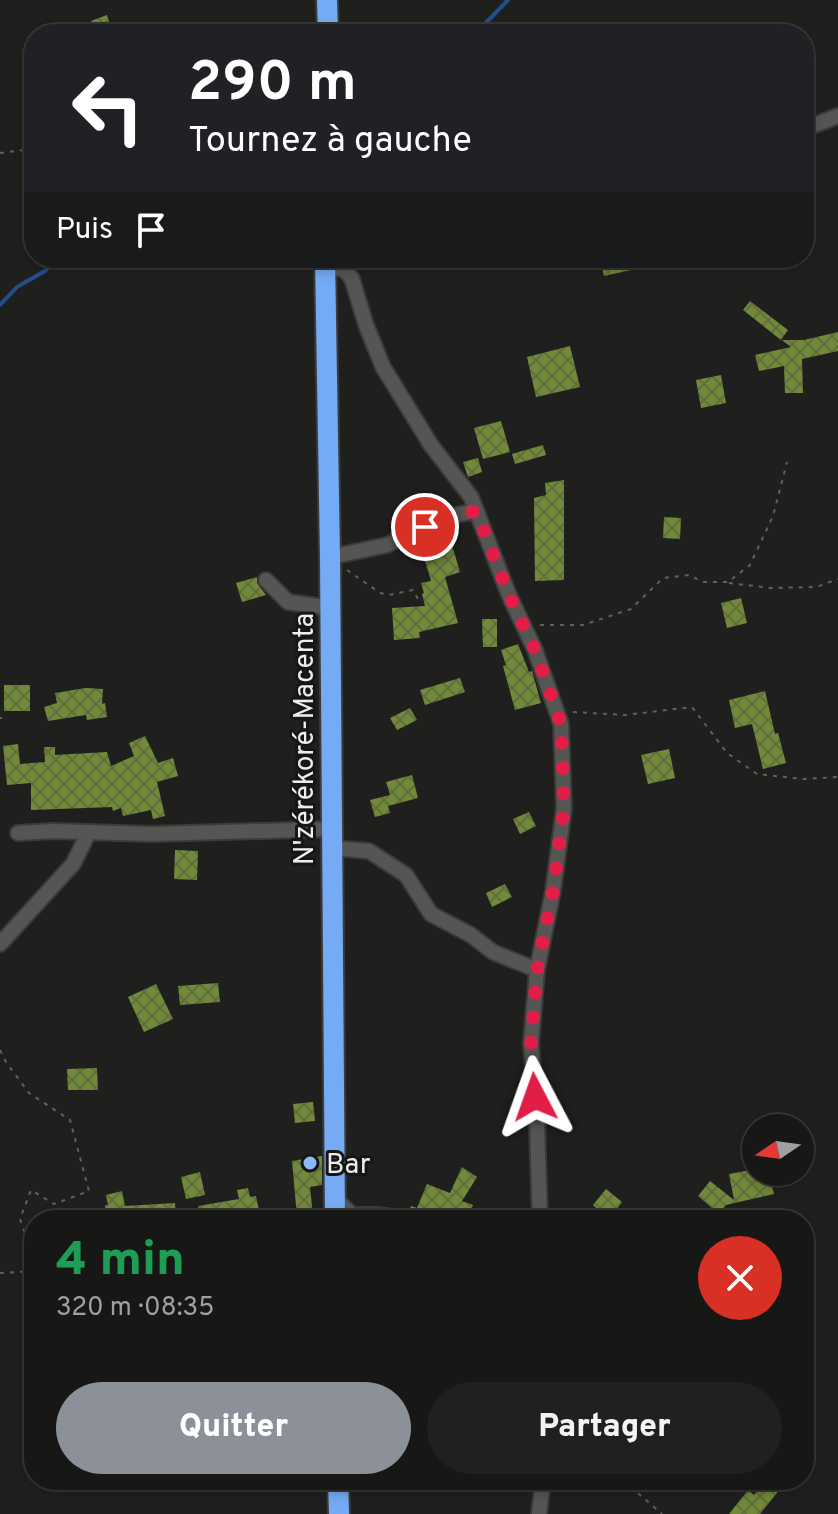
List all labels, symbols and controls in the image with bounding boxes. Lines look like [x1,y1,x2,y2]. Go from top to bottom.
text: 290 m [188,50,357,120]
icon: left [56,56,160,160]
text: Tournez à gauche [188,119,472,165]
icon: arrive [129,208,173,252]
text: Puis [56,212,113,249]
pin [391,493,459,561]
icon: arrive [403,505,447,549]
street label: N'zérékoré-Macenta [288,613,324,865]
position arrow [493,1055,577,1139]
north arrow [742,1114,814,1186]
map controls [742,1114,814,1186]
place label: Bar [326,1148,371,1184]
marker: Bar [301,1154,319,1172]
text: 4 min [56,1232,185,1292]
button: close [698,1236,782,1320]
text: 320 m · 08:35 [56,1292,214,1325]
button: Quitter [56,1382,411,1474]
button: Partager [427,1382,782,1474]

